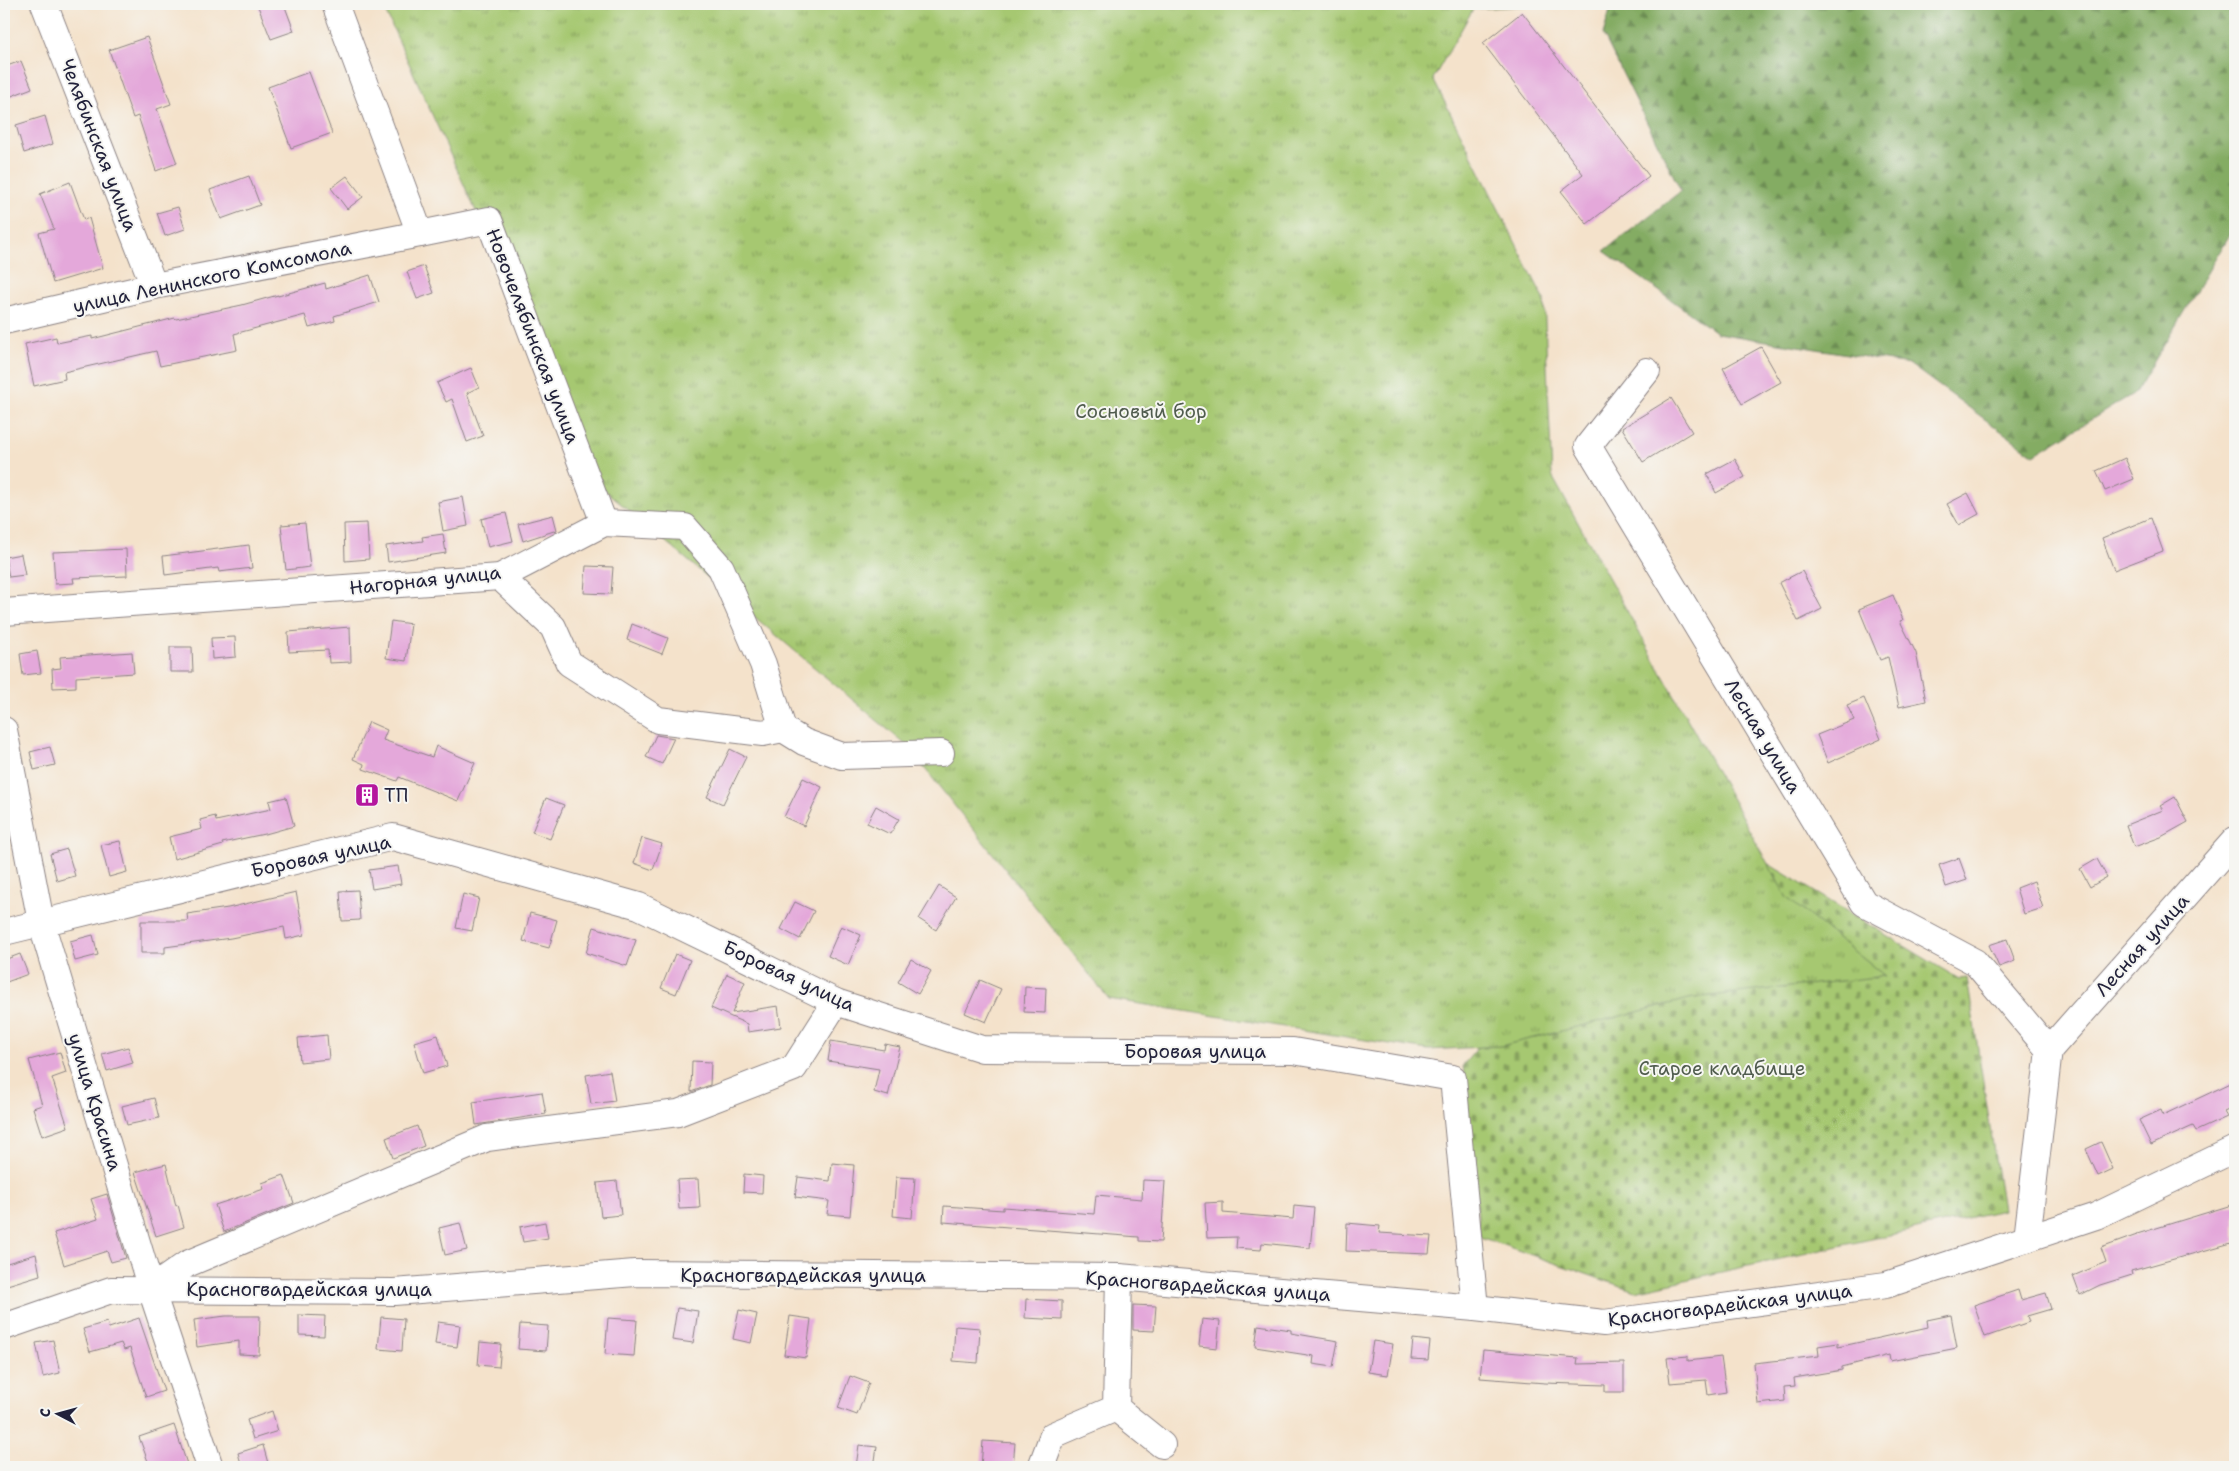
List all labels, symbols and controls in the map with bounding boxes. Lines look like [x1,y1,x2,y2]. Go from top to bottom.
street label: Челябинская улица [55,55,144,235]
street label: Новочелябинская улица [480,225,586,447]
street label: улица Ленинского Комсомола [70,235,354,319]
park label: Сосновый бор [1075,399,1207,424]
street label: Нагорная улица [348,560,502,600]
street label: Лесная улица [1719,674,1807,798]
building icon: ТП [354,782,380,808]
place label: ТП [384,783,408,808]
street label: Боровая улица [249,829,393,883]
street label: Лесная улица [2089,888,2195,1001]
street label: Боровая улица [719,935,859,1017]
street label: улица Красина [62,1030,128,1174]
street label: Боровая улица [1124,1039,1266,1064]
park label: Старое кладбище [1638,1056,1806,1081]
street label: Красногвардейская улица [680,1263,926,1288]
street label: Красногвардейская улица [1085,1265,1332,1307]
street label: Красногвардейская улица [186,1277,432,1302]
street label: Красногвардейская улица [1607,1278,1854,1332]
north arrow [32,1388,82,1438]
text: С [36,1407,54,1418]

